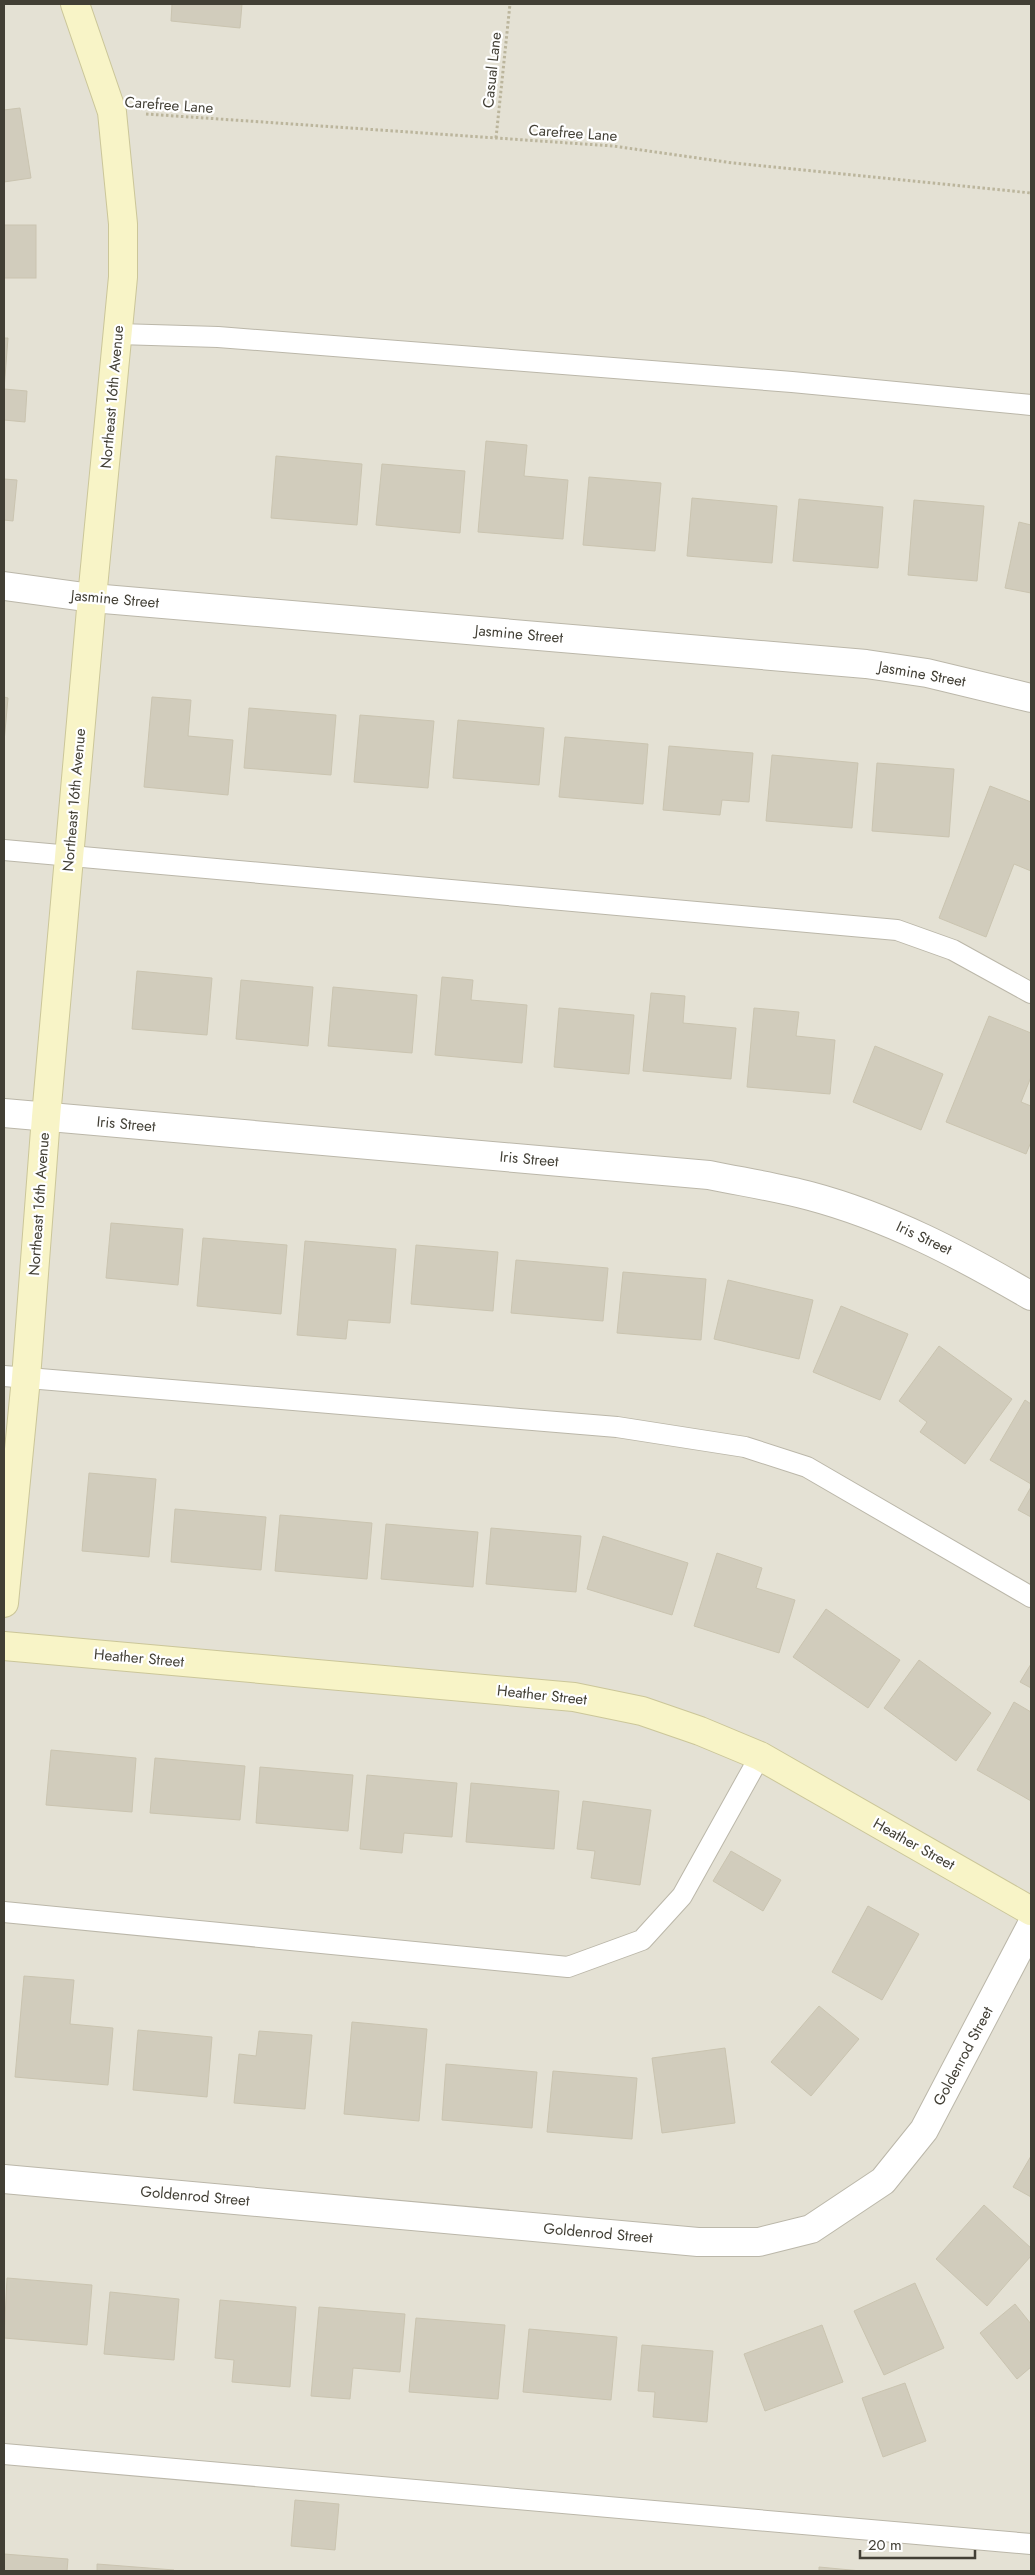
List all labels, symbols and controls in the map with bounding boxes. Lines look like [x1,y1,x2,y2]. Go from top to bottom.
street label: Casual Lane [477,31,507,109]
street label: Carefree Lane [124,91,214,119]
street label: Carefree Lane [528,119,618,147]
street label: Northeast 16th Avenue [95,324,129,469]
street label: Jasmine Street [68,584,160,614]
street label: Jasmine Street [472,619,564,649]
street label: Jasmine Street [875,655,968,693]
street label: Northeast 16th Avenue [57,727,91,872]
street label: Iris Street [96,1110,157,1138]
street label: Northeast 16th Avenue [23,1131,55,1276]
street label: Iris Street [499,1145,560,1173]
street label: Iris Street [893,1216,956,1261]
street label: Heather Street [93,1643,185,1673]
street label: Heather Street [496,1679,588,1711]
street label: Heather Street [869,1812,959,1876]
street label: Goldenrod Street [928,2002,999,2109]
street label: Goldenrod Street [140,2180,251,2212]
street label: Goldenrod Street [543,2217,654,2249]
scale bar [860,2528,975,2560]
text: 20 m [868,2534,902,2556]

